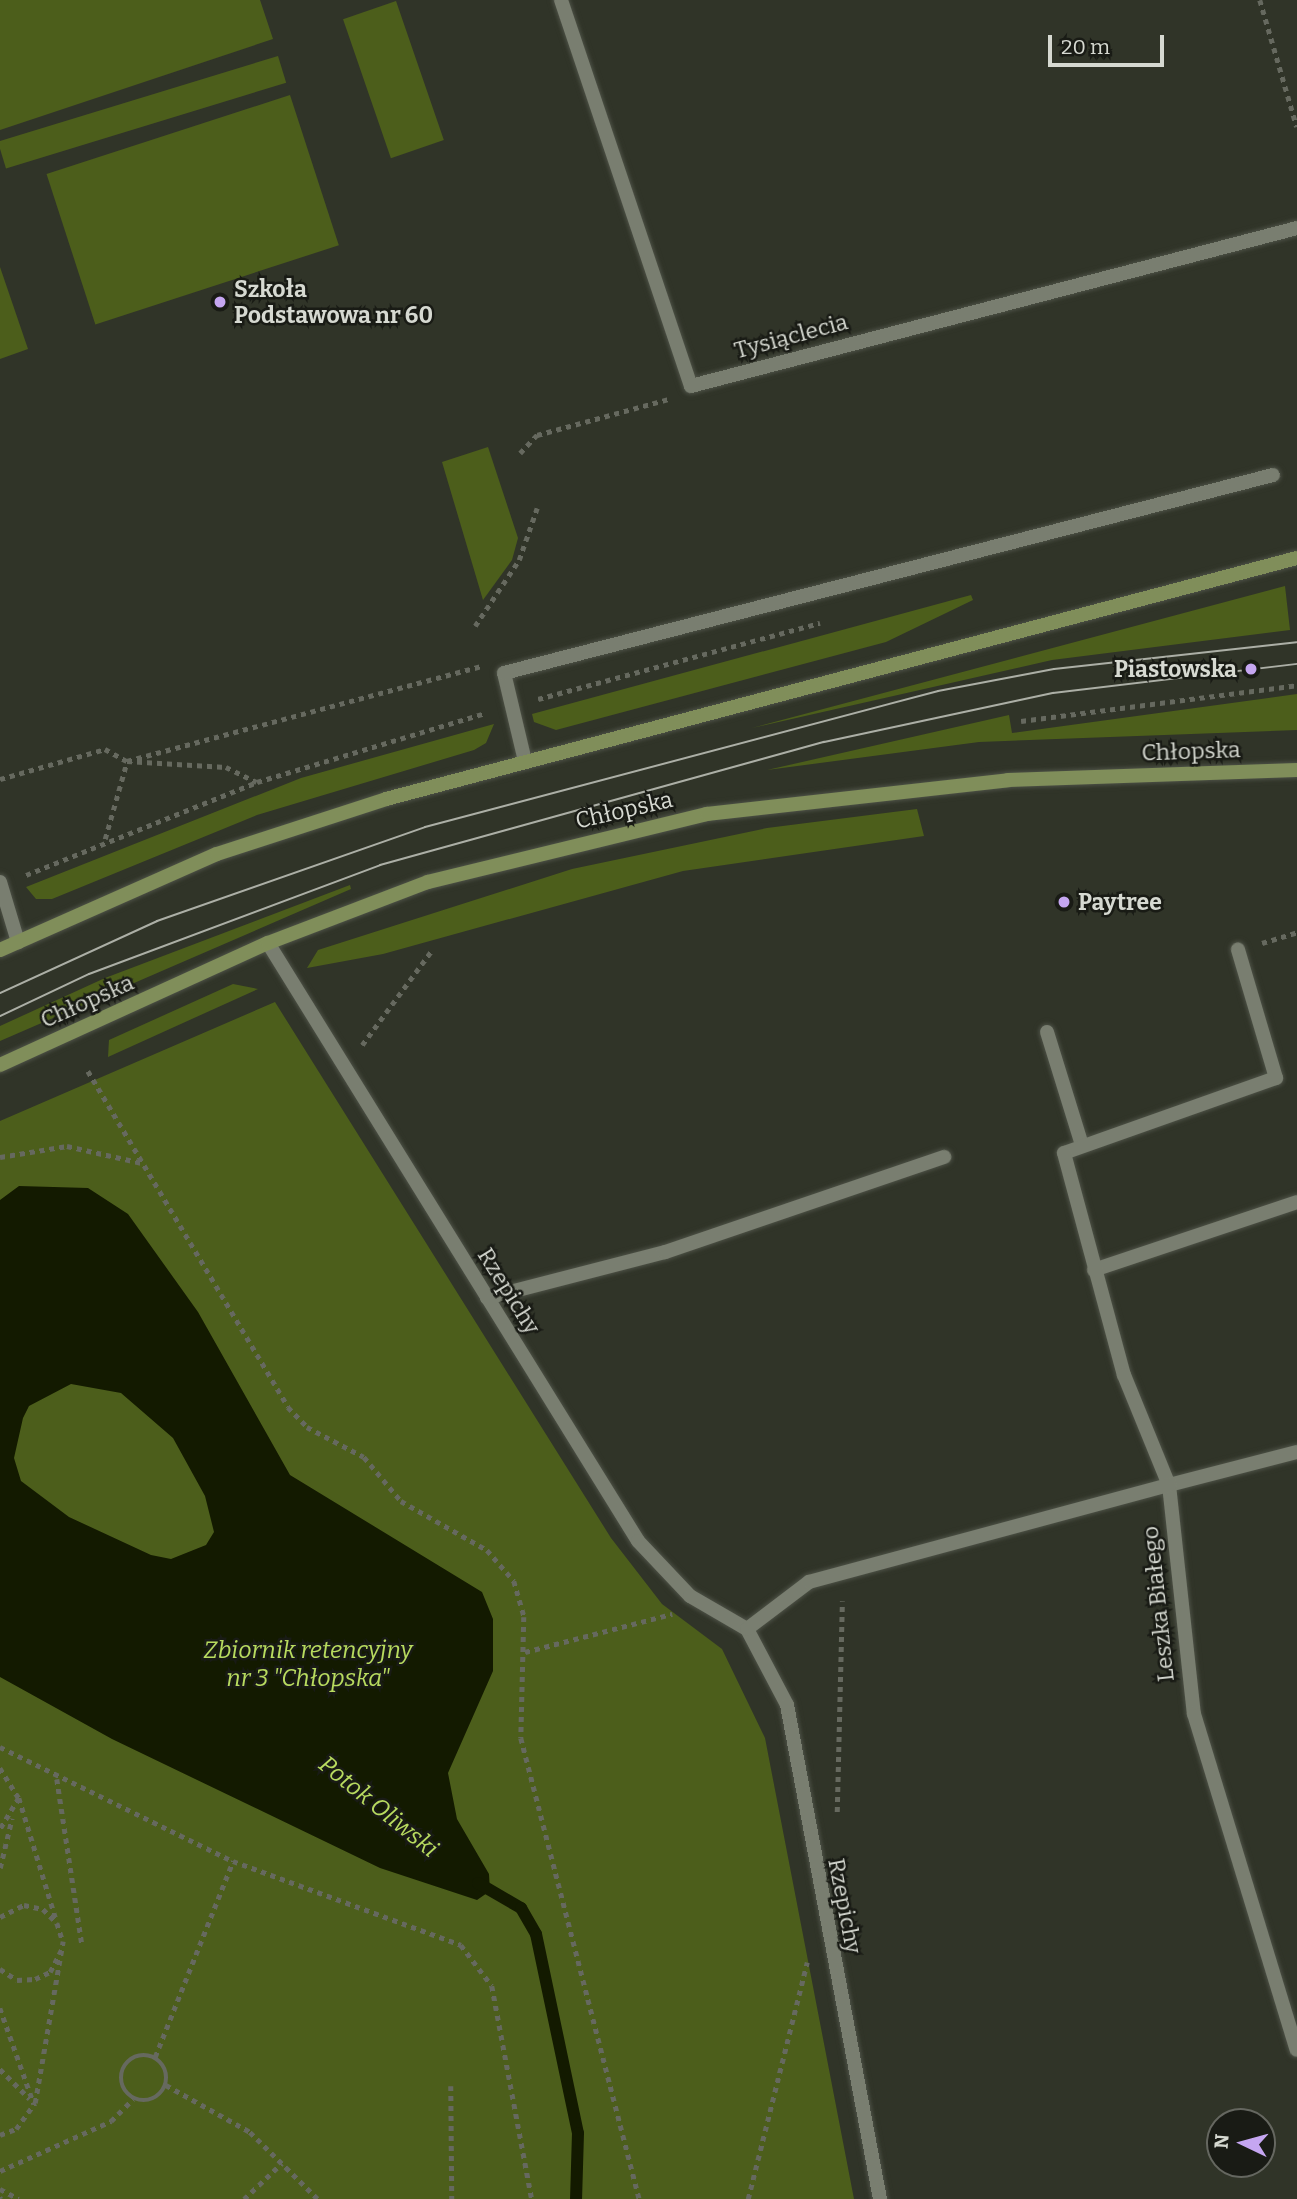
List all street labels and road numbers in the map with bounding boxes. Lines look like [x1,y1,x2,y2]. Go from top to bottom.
street label: Tysiąclecia [731,308,851,364]
street label: Chłopska [1141,735,1241,767]
street label: Chłopska [573,785,675,835]
street label: Chłopska [36,968,138,1034]
street label: Rzepichy [472,1243,546,1339]
street label: Leszka Białego [1136,1525,1180,1683]
street label: Rzepichy [822,1856,868,1956]

